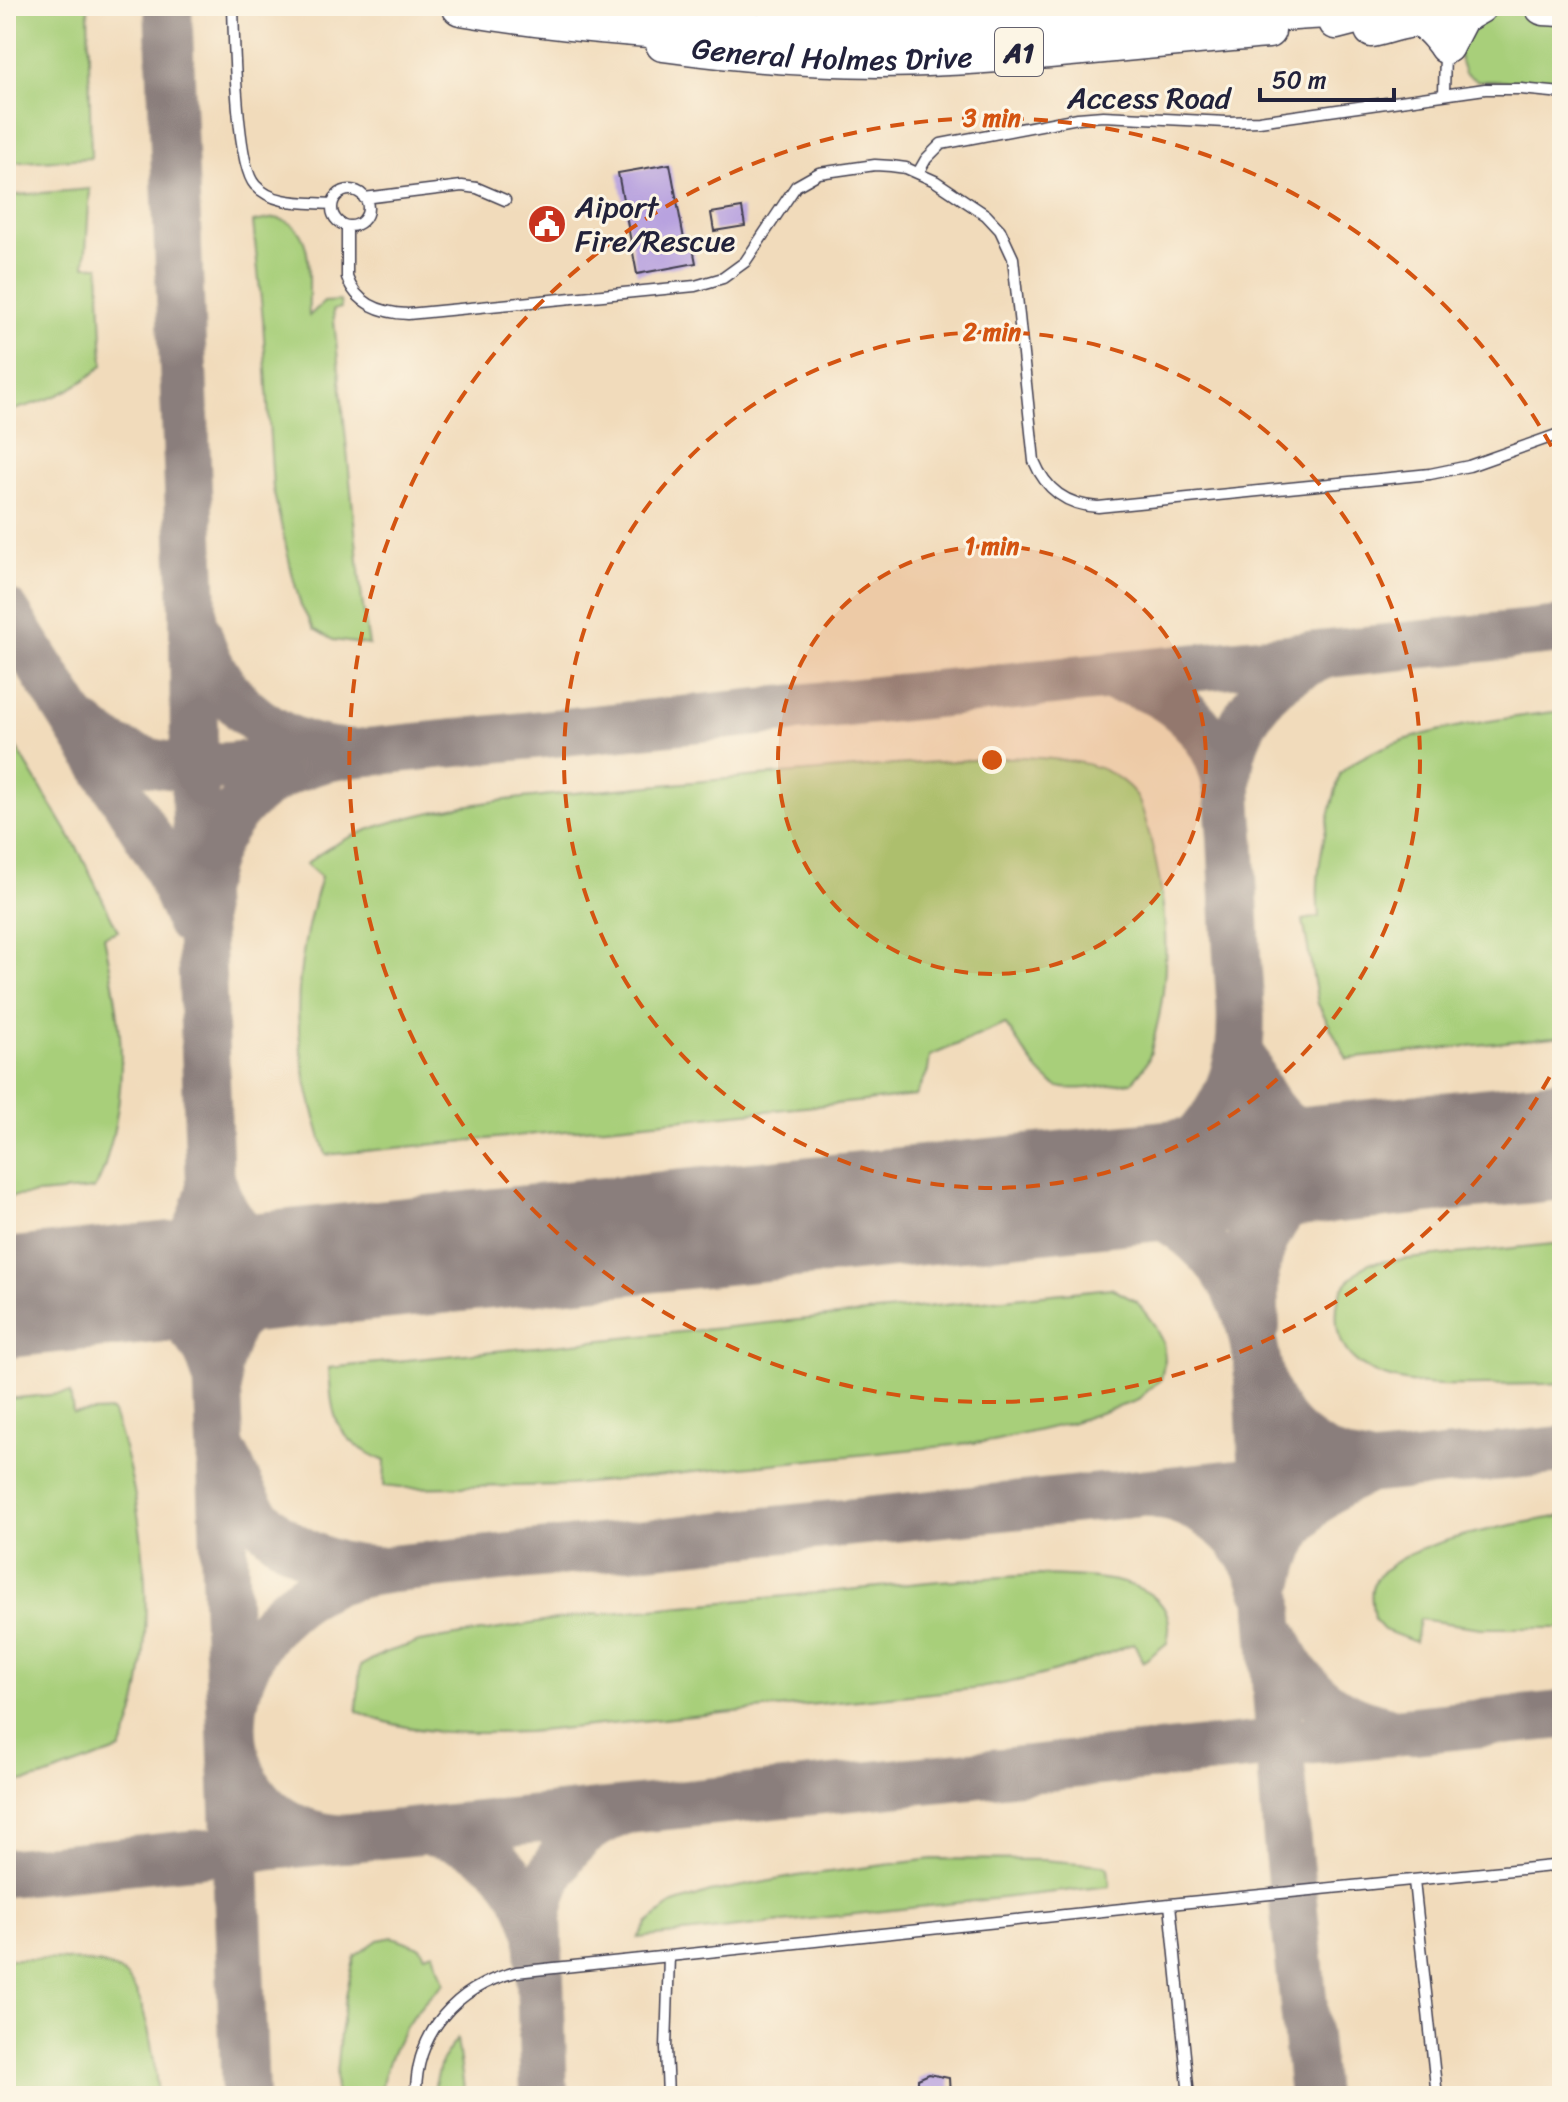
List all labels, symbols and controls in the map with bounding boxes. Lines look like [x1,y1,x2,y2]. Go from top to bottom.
street label: General Holmes Drive [689,21,974,87]
road number: A1 [995,28,1043,76]
scale bar [1260,52,1394,102]
text: 50 m [1272,59,1327,101]
street label: Access Road [1066,71,1233,125]
text: 3 min [962,97,1021,139]
place label: Aiport Fire/Rescue [574,180,735,268]
public building icon: Aiport Fire/Rescue [526,203,568,245]
text: 2 min [962,311,1021,353]
text: 1 min [965,525,1019,567]
centre of rings [978,746,1006,774]

